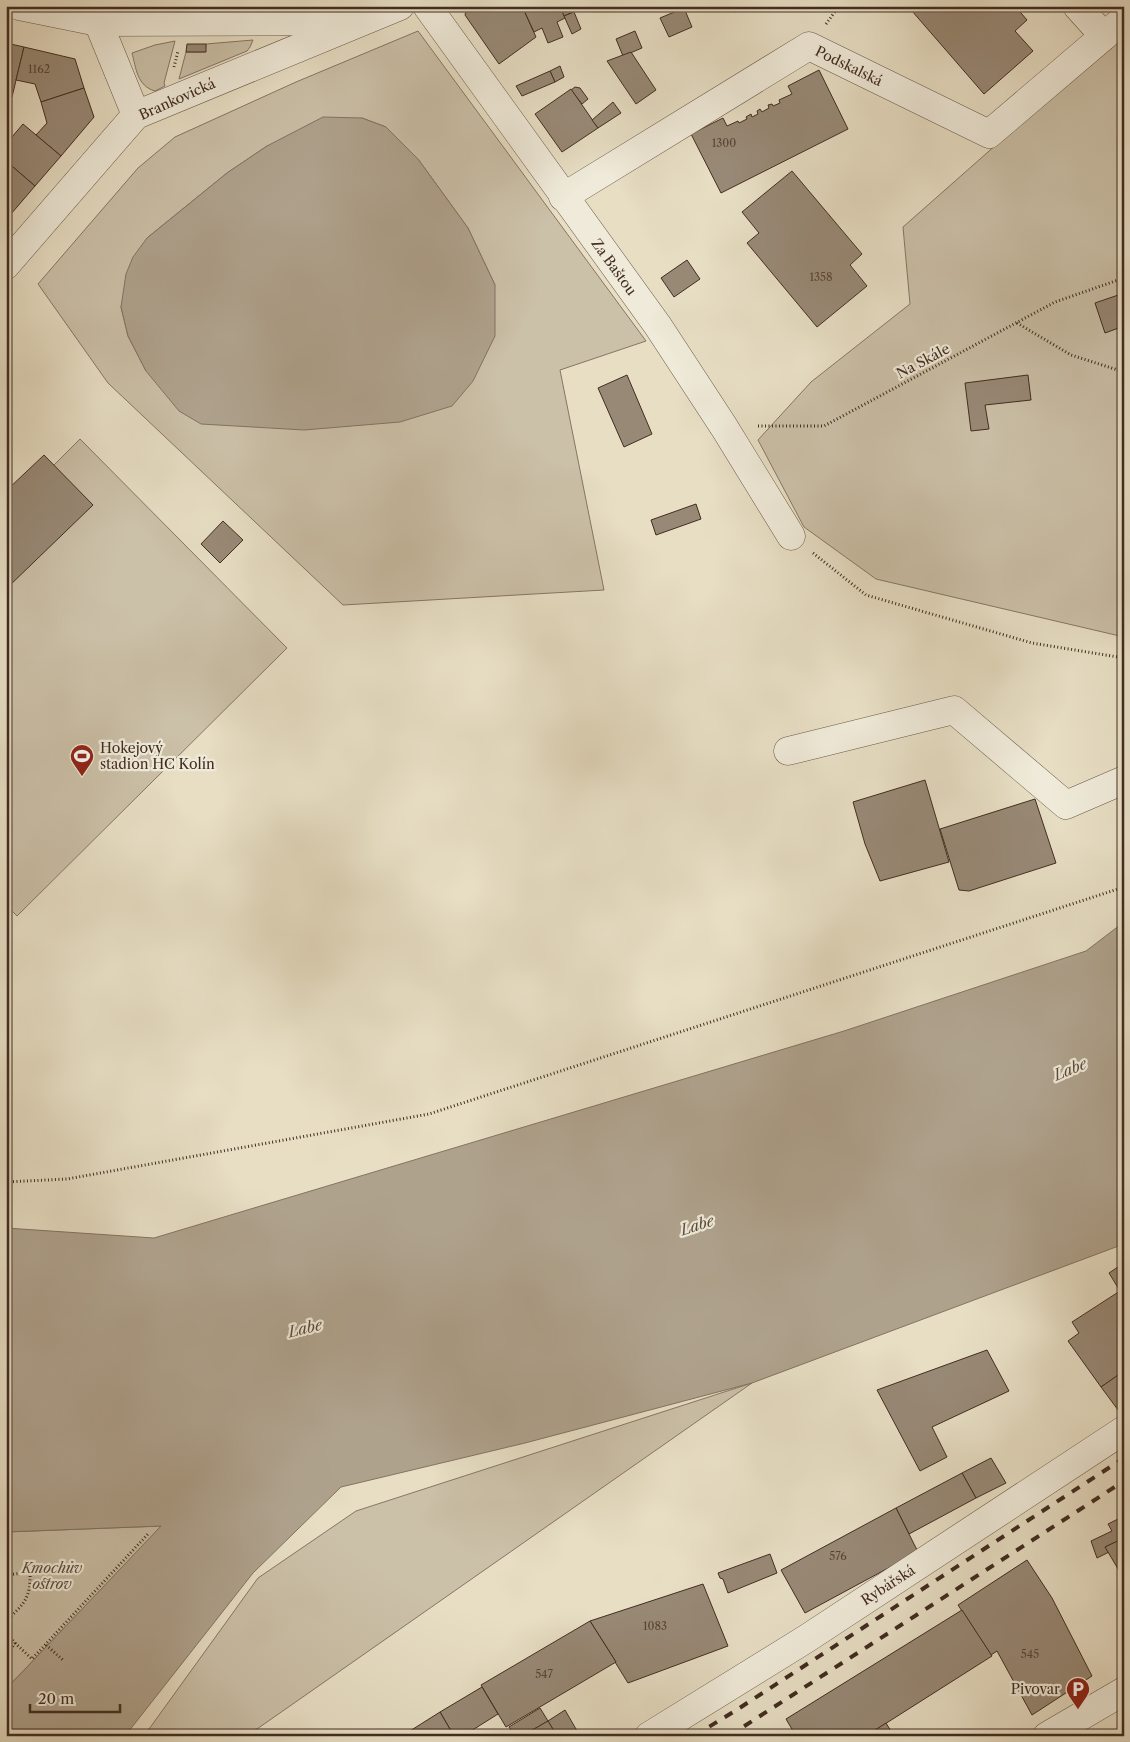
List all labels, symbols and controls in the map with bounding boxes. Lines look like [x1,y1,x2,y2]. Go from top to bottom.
street label: Podskalská [812,42,886,90]
house number: 1162 [28,62,50,76]
street label: Brankovická [136,74,219,124]
house number: 1300 [712,136,736,150]
street label: Za Baštou [587,235,641,299]
house number: 1358 [809,270,833,284]
street label: Na Skále [893,339,953,382]
place label: Hokejový stadion HC Kolín [100,739,215,773]
sports icon: Hokejový stadion HC Kolín [69,743,95,777]
water label: Labe [1050,1053,1090,1085]
water label: Labe [677,1210,717,1240]
water label: Labe [285,1314,325,1342]
house number: 576 [829,1549,847,1563]
park label: Kmochův ostrov [21,1559,83,1593]
street label: Rybářská [858,1561,919,1609]
house number: 1083 [643,1619,667,1633]
house number: 545 [1021,1647,1039,1661]
house number: 547 [535,1667,553,1681]
parking icon: Pivovar [1065,1676,1091,1710]
place label: Pivovar [1011,1680,1060,1698]
scale bar [30,1682,120,1714]
text: 20 m [38,1689,74,1708]

